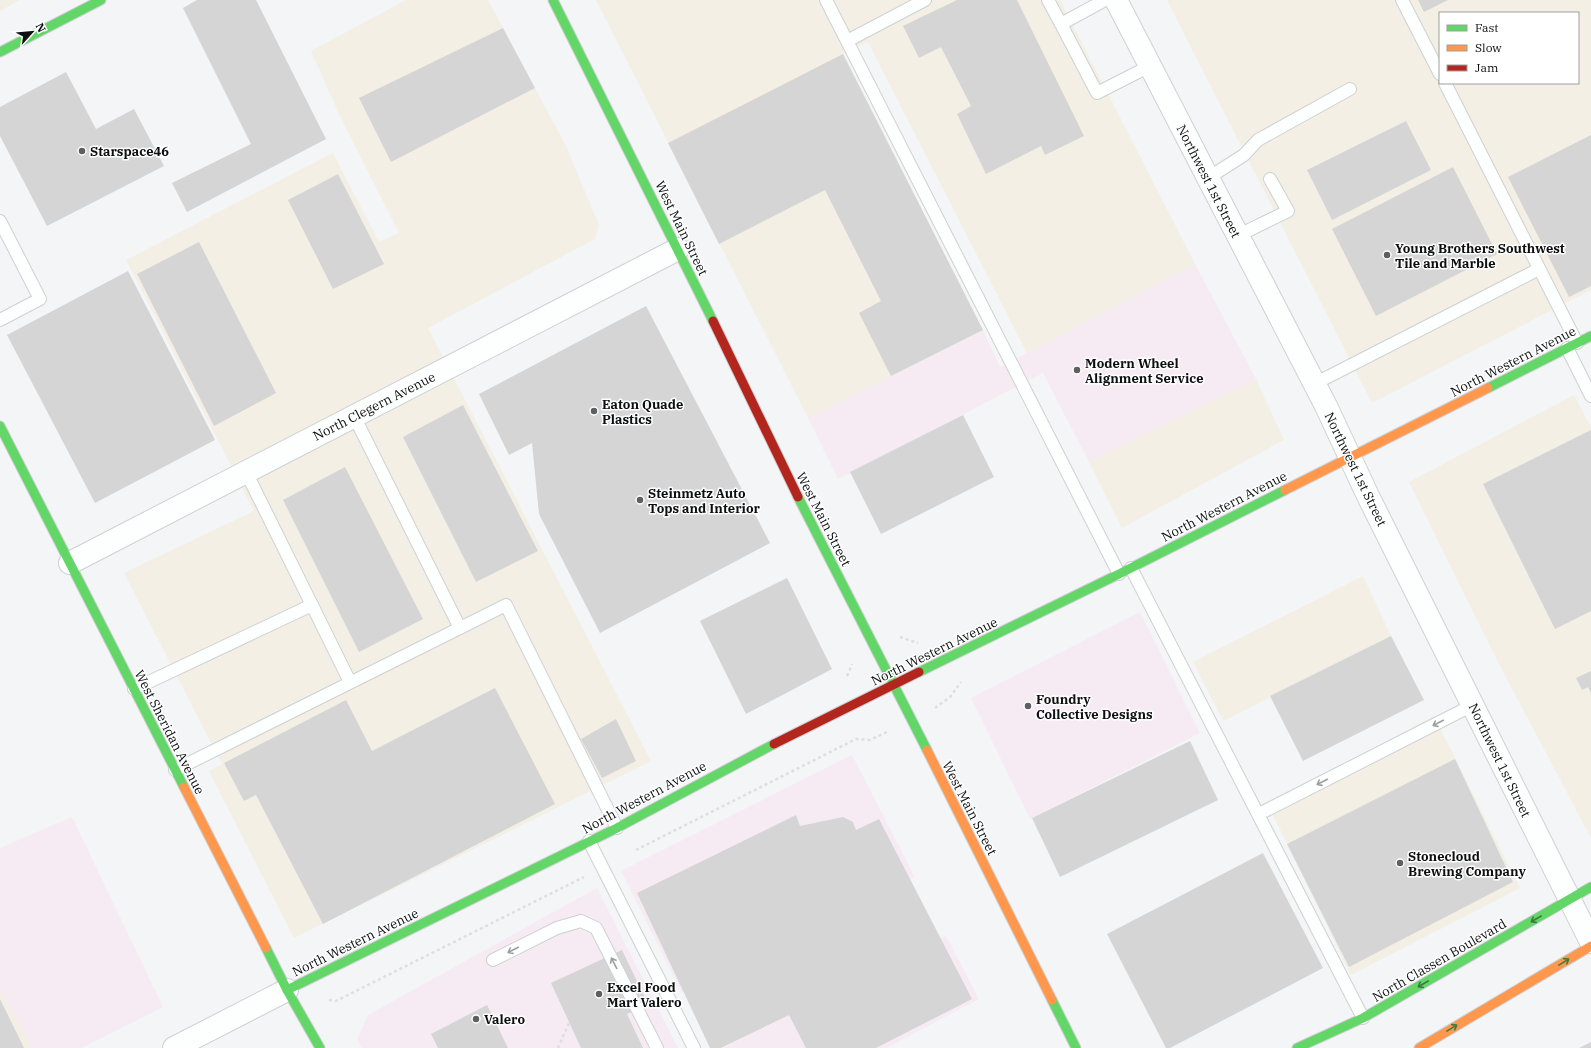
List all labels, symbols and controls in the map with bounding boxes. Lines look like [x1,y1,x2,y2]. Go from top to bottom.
north arrow [12,12,52,52]
legend [1439,12,1579,84]
text: N [33,20,49,35]
text: Fast [1475,20,1499,35]
text: Slow [1475,40,1502,55]
text: Jam [1475,60,1499,75]
street label: Northwest 1st Street [1173,122,1245,241]
place label: Starspace46 [90,143,169,160]
marker: Starspace46 [77,146,87,156]
street label: West Main Street [651,178,712,279]
place label: Young Brothers Southwest Tile and Marble [1395,240,1565,272]
marker: Young Brothers Southwest Tile and Marble [1382,250,1392,260]
street label: North Western Avenue [1448,322,1579,400]
place label: Modern Wheel Alignment Service [1085,355,1204,387]
marker: Modern Wheel Alignment Service [1072,365,1082,375]
street label: North Clegern Avenue [310,368,438,445]
place label: Eaton Quade Plastics [602,396,683,428]
marker: Eaton Quade Plastics [589,406,599,416]
street label: Northwest 1st Street [1321,409,1391,529]
street label: North Western Avenue [1159,467,1290,545]
street label: West Main Street [793,469,855,569]
place label: Steinmetz Auto Tops and Interior [648,485,760,517]
marker: Steinmetz Auto Tops and Interior [635,495,645,505]
street label: North Western Avenue [868,613,1000,689]
street label: West Sheridan Avenue [131,667,208,797]
place label: Foundry Collective Designs [1036,691,1153,723]
street label: Northwest 1st Street [1465,700,1535,820]
marker: Foundry Collective Designs [1023,701,1033,711]
one-way arrow [1432,720,1444,727]
street label: North Western Avenue [579,757,709,837]
street label: West Main Street [939,758,1001,858]
one-way arrow [1316,779,1328,786]
place label: Stonecloud Brewing Company [1408,848,1526,880]
marker: Stonecloud Brewing Company [1395,858,1405,868]
street label: North Western Avenue [289,904,421,980]
street label: North Classen Boulevard [1369,915,1509,1006]
one-way arrow [1530,916,1542,924]
one-way arrow [508,947,520,954]
one-way arrow [610,957,617,969]
one-way arrow [1558,958,1570,966]
place label: Excel Food Mart Valero [607,979,682,1011]
one-way arrow [1417,980,1429,988]
marker: Excel Food Mart Valero [594,989,604,999]
place label: Valero [484,1011,525,1028]
marker: Valero [471,1014,481,1024]
one-way arrow [1446,1024,1458,1032]

